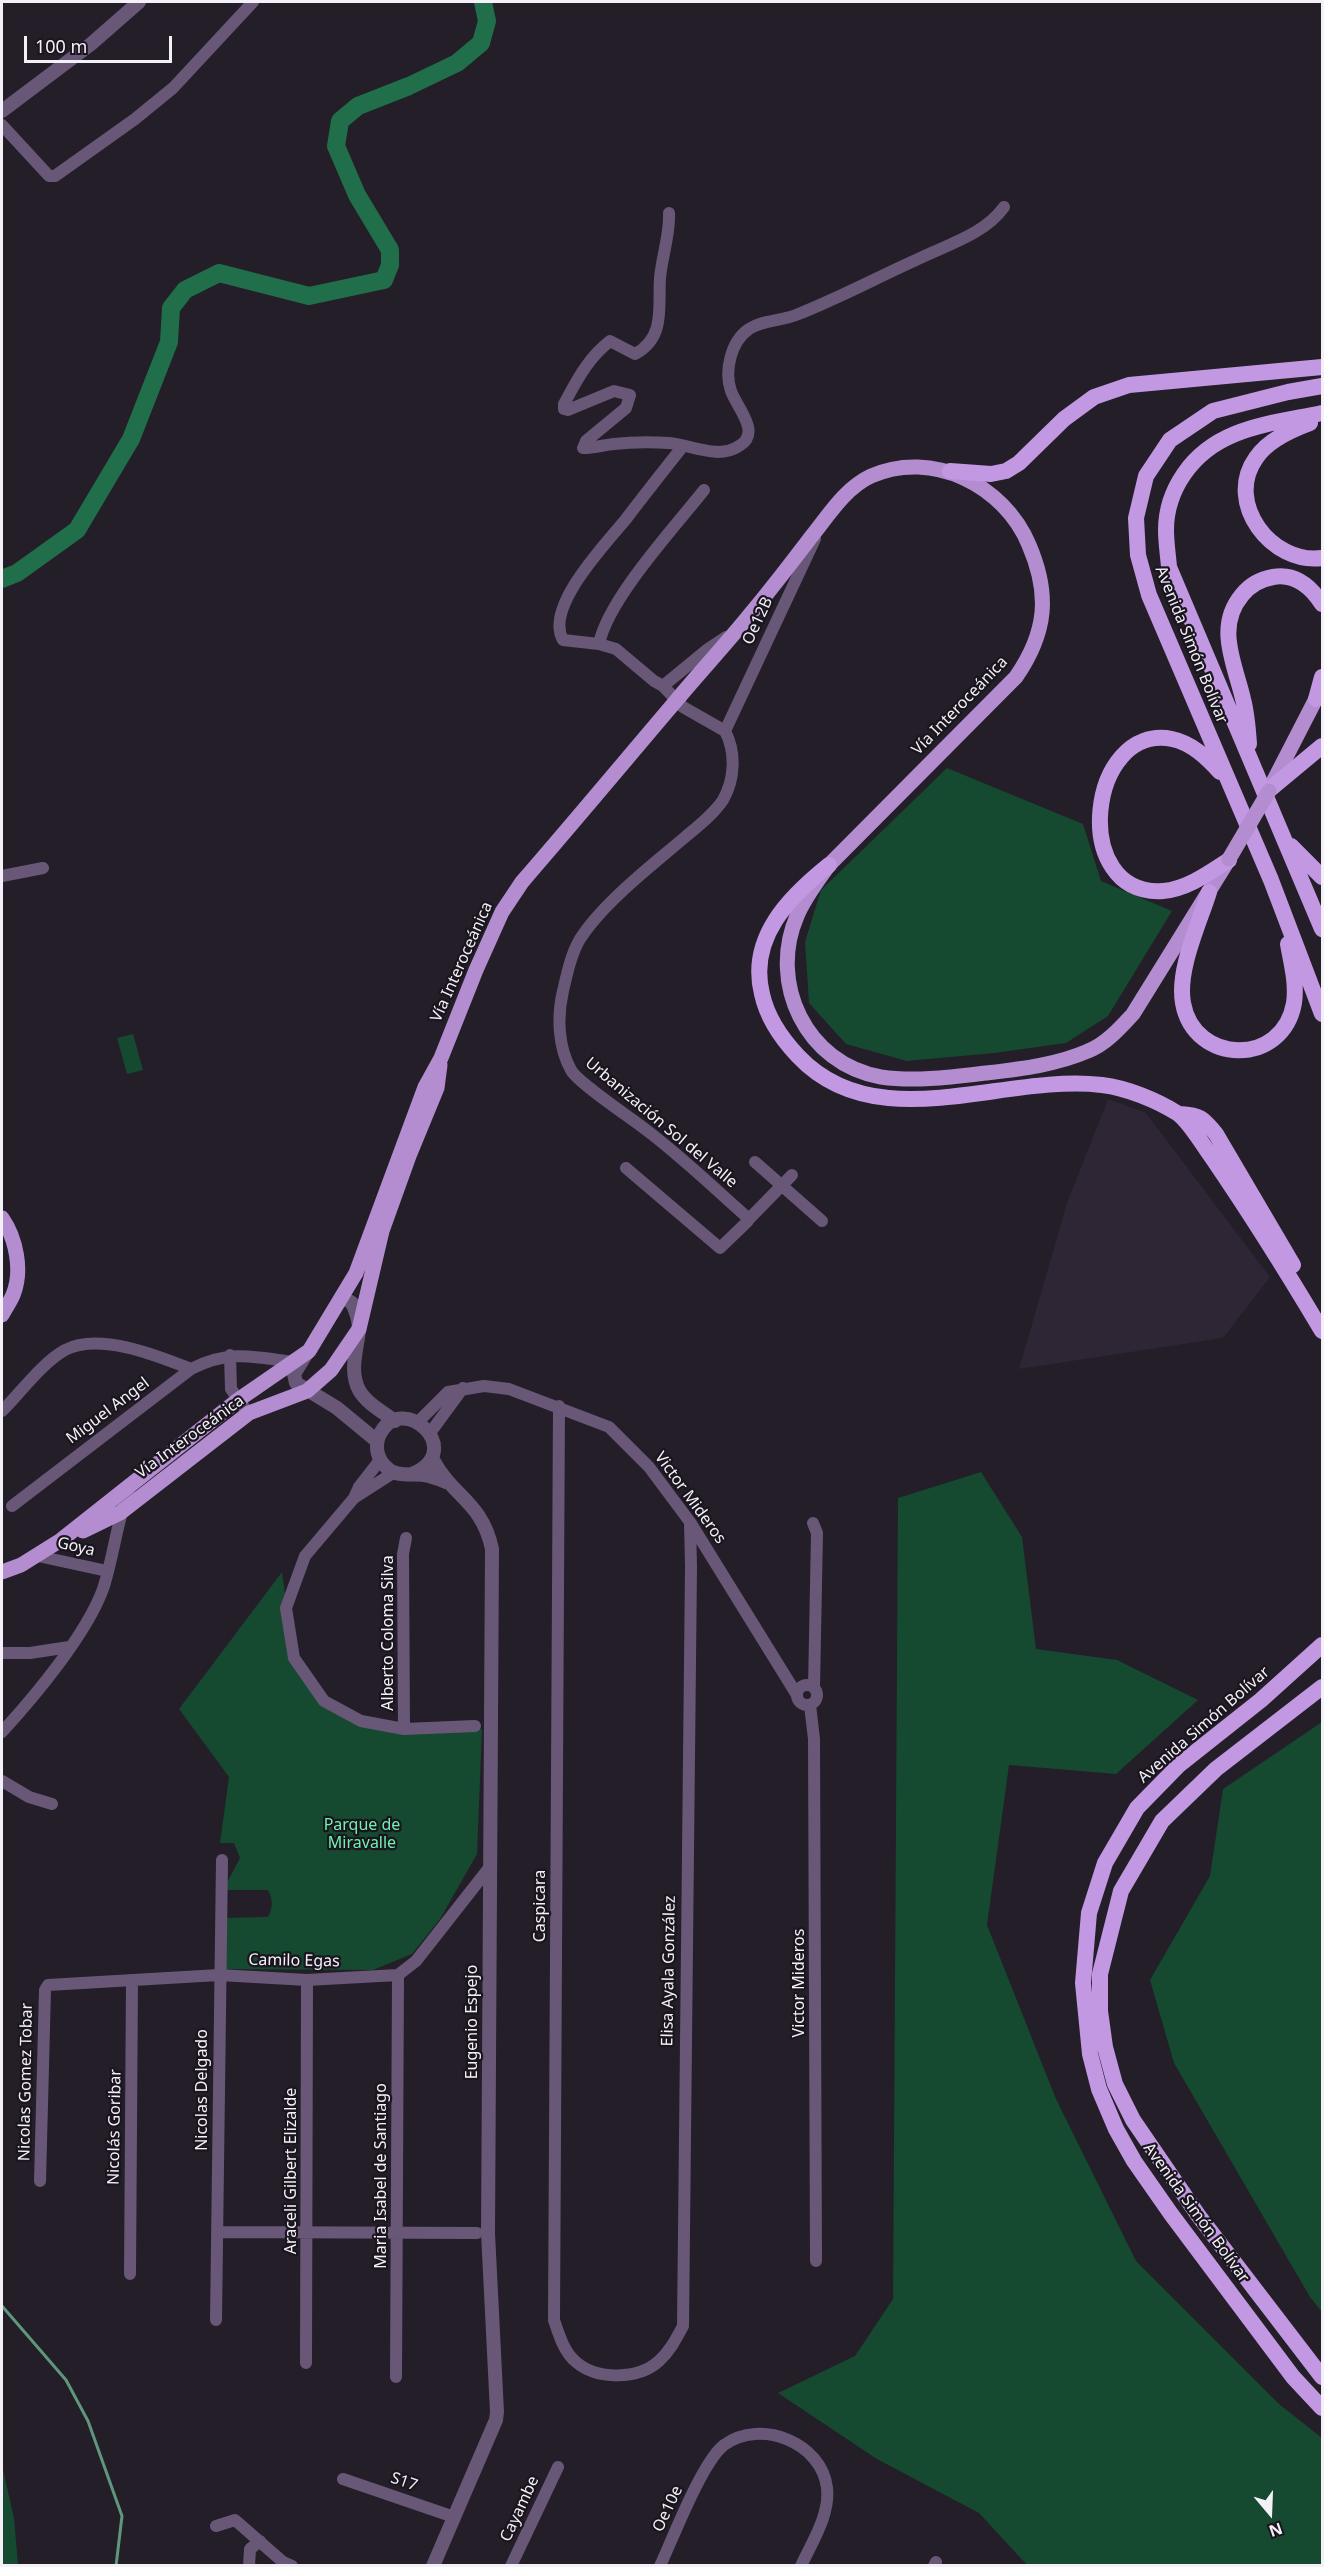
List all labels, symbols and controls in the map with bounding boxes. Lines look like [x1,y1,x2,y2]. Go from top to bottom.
scale bar [27,24,176,62]
text: 100 m [35,34,87,58]
street label: Avenida Simón Bolívar [1151,564,1231,726]
street label: Oe12B [739,594,777,648]
street label: Vía Interoceánica [908,653,1012,759]
street label: Vía Interoceánica [427,899,497,1025]
street label: Urbanización Sol del Valle [581,1054,741,1192]
street label: Miguel Angel [63,1374,153,1448]
street label: Vía Interoceánica [132,1391,248,1483]
street label: Victor Mideros [650,1448,730,1548]
street label: Goya [55,1533,97,1561]
street label: Alberto Coloma Silva [378,1555,398,1711]
street label: Avenida Simón Bolívar [1134,1663,1274,1787]
park label: Parque de Miravalle [324,1815,400,1853]
street label: Caspicara [530,1870,550,1942]
street label: Elisa Ayala González [658,1895,680,2047]
street label: Victor Mideros [789,1929,809,2037]
street label: Camilo Egas [248,1951,340,1971]
street label: Eugenio Espejo [462,1965,482,2079]
street label: Nicolas Gomez Tobar [15,2003,37,2161]
street label: Nicolas Delgado [192,2029,212,2151]
street label: Nicolás Goribar [104,2069,126,2185]
street label: Maria Isabel de Santiago [371,2083,391,2269]
street label: Araceli Gilbert Elizalde [281,2088,301,2254]
street label: Avenida Simón Bolívar [1139,2139,1253,2287]
street label: S17 [388,2469,420,2495]
street label: Cayambe [496,2473,544,2545]
street label: Oe10e [649,2483,687,2535]
north arrow [1240,2483,1300,2543]
text: N [1266,2517,1286,2543]

